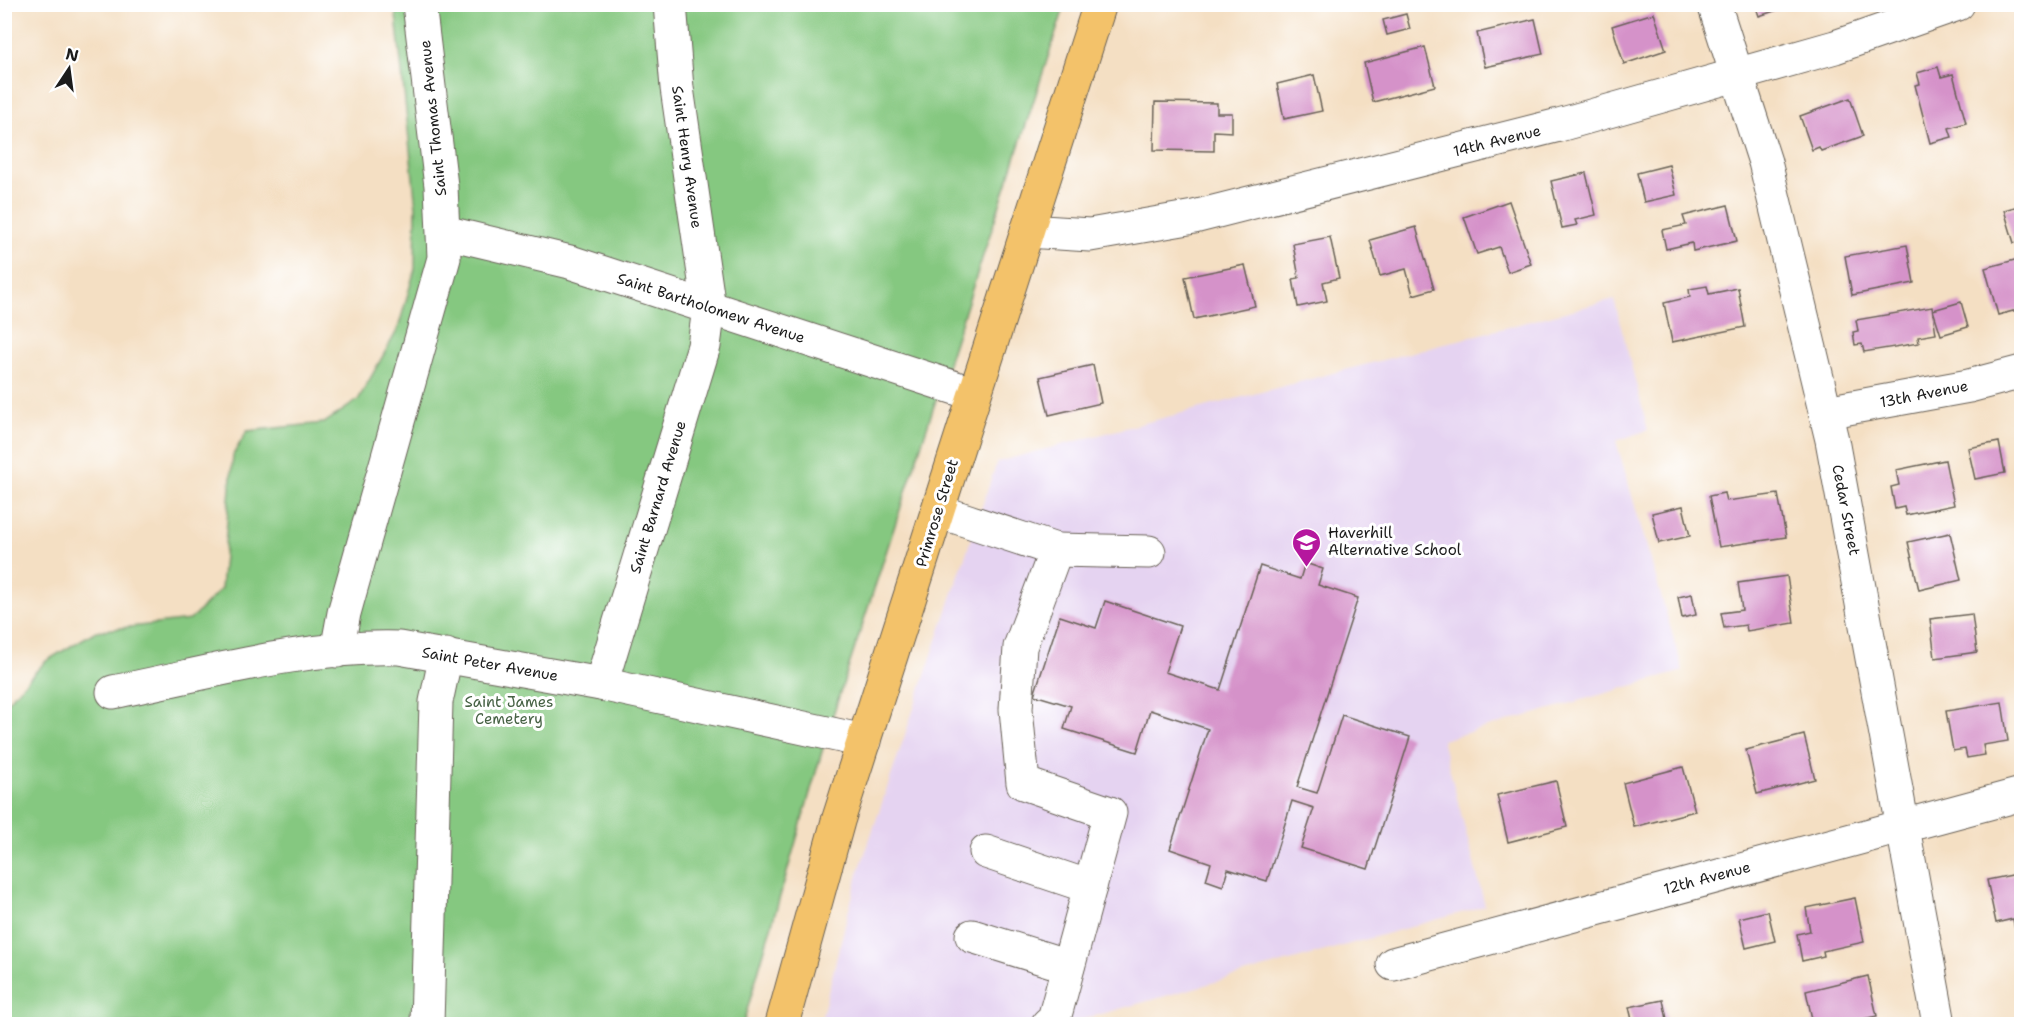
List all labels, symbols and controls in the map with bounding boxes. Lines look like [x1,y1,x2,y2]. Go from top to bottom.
north arrow [39,39,99,99]
street label: Saint Thomas Avenue [415,39,451,197]
text: N [64,43,81,67]
street label: Saint Henry Avenue [667,84,707,230]
street label: 14th Avenue [1451,120,1543,162]
street label: Saint Bartholomew Avenue [614,268,808,348]
street label: 13th Avenue [1878,376,1970,412]
street label: Saint Barnard Avenue [625,418,691,576]
street label: Primrose Street [911,457,963,569]
street label: Cedar Street [1827,463,1865,557]
place label: Haverhill Alternative School [1328,523,1462,560]
school or university icon: Haverhill Alternative School [1291,526,1323,568]
street label: Saint Peter Avenue [420,642,560,686]
park label: Saint James Cemetery [465,692,553,729]
street label: 12th Avenue [1661,857,1753,899]

